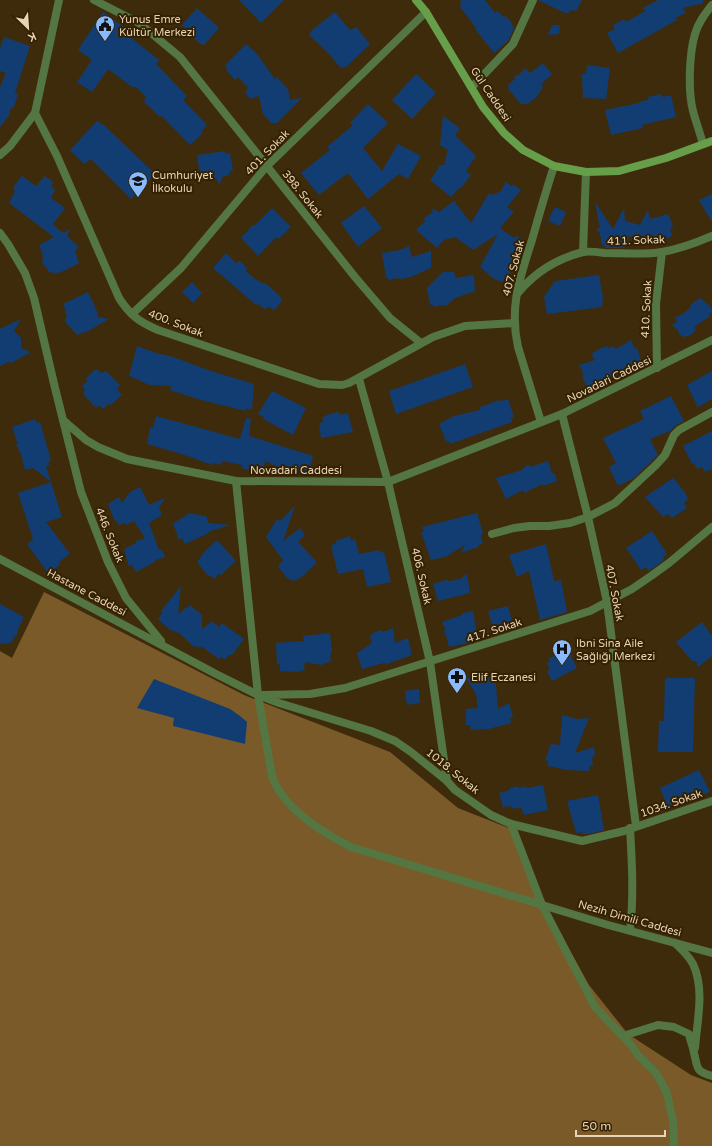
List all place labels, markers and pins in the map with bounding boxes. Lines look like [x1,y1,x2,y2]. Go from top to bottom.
place label: Yunus Emre Kültür Merkezi [119,13,195,39]
public building icon: Yunus Emre Kültür Merkezi [94,14,116,42]
place label: Cumhuriyet İlkokulu [152,169,213,195]
school or university icon: Cumhuriyet İlkokulu [127,170,149,198]
place label: Ibni Sina Aile Sağlığı Merkezi [576,637,655,663]
hospital icon: Ibni Sina Aile Sağlığı Merkezi [551,638,573,666]
pharmacy icon: Elif Eczanesi [446,666,468,694]
place label: Elif Eczanesi [471,671,536,684]

